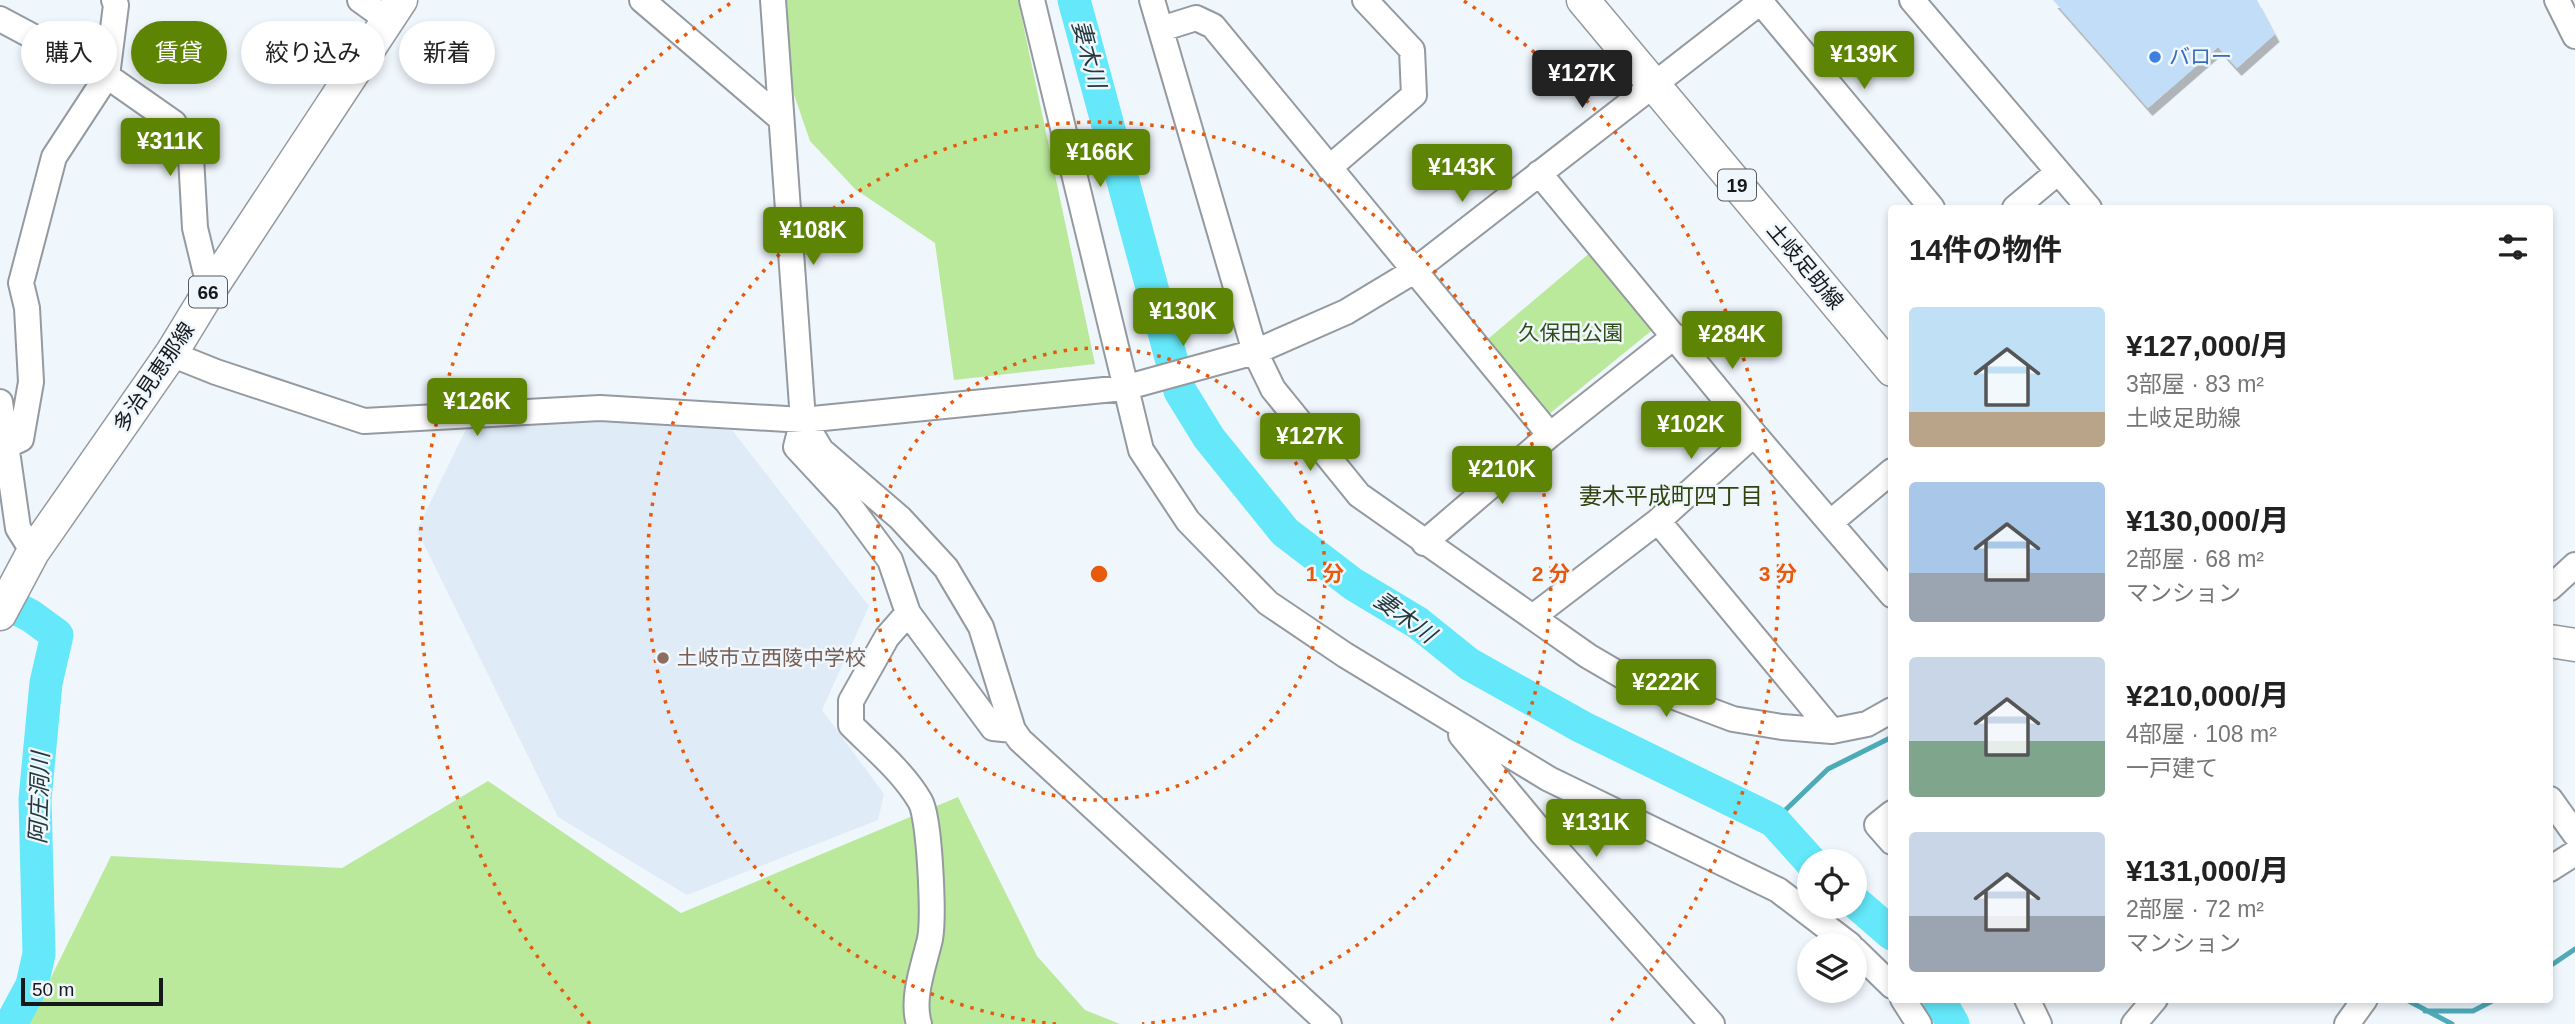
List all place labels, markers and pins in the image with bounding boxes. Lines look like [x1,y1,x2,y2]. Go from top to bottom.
pin: ¥139K [1815,32,1913,91]
place label: バロー [2169,45,2232,68]
marker: バロー [2147,49,2163,65]
pin: ¥127K [1533,50,1631,110]
pin: ¥311K [121,118,219,178]
pin: ¥166K [1051,130,1149,189]
pin: ¥143K [1413,144,1511,204]
pin: ¥108K [764,208,862,267]
pin: ¥130K [1134,288,1232,348]
pin: ¥284K [1683,312,1781,371]
pin: ¥126K [428,378,526,438]
pin: ¥102K [1642,402,1740,461]
pin: ¥127K [1261,414,1359,473]
pin: ¥210K [1453,447,1551,506]
centre of rings [1087,562,1111,586]
place label: 土岐市立西陵中学校 [677,646,866,669]
marker: 土岐市立西陵中学校 [655,650,671,666]
pin: ¥222K [1617,660,1715,719]
pin: ¥131K [1547,800,1645,859]

